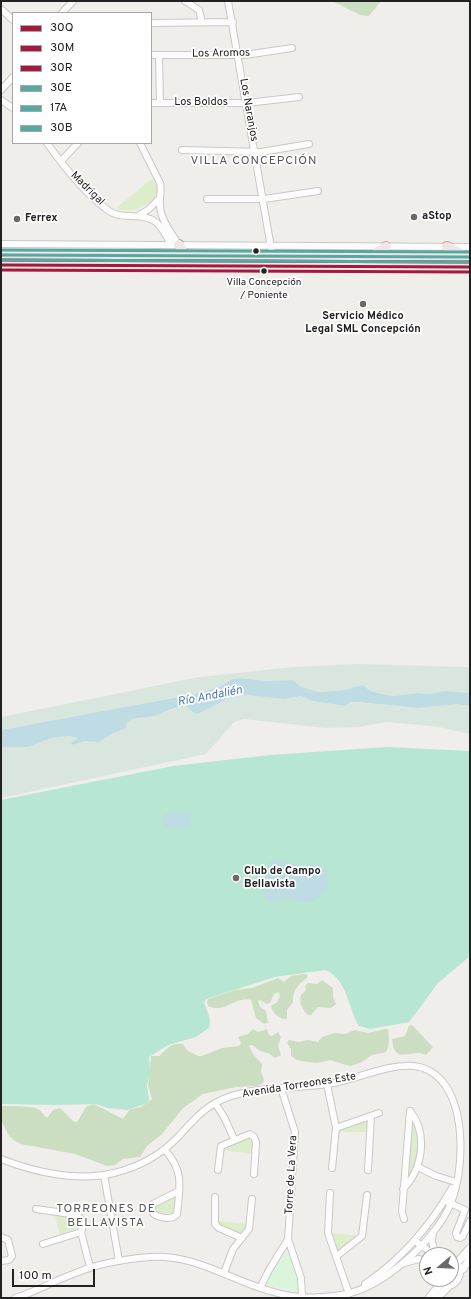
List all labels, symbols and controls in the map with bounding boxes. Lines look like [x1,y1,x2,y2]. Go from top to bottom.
legend [12,12,152,144]
text: 30Q [50,20,74,36]
text: 30M [50,40,74,56]
street label: Los Aromos [192,47,250,61]
text: 30R [50,60,73,76]
street label: Los Naranjos [236,77,260,143]
text: 30E [50,80,72,96]
street label: Los Boldos [174,96,228,110]
text: 17A [50,100,67,116]
text: 30B [50,120,73,136]
district label: VILLA CONCEPCIÓN [191,155,317,169]
street label: Madrigal [67,169,107,209]
place label: aStop [422,210,452,224]
place label: Ferrex [25,212,58,226]
marker: aStop [409,212,419,222]
marker: Ferrex [12,214,22,224]
unlabelled marker [251,246,261,256]
marker: Villa Concepción / Poniente [259,266,269,276]
place label: Villa Concepción / Poniente [227,277,301,300]
marker: Servicio Médico Legal SML Concepción [358,299,368,309]
place label: Servicio Médico Legal SML Concepción [305,310,421,336]
water label: Río Andalién [176,684,244,710]
place label: Club de Campo Bellavista [244,865,321,891]
marker: Club de Campo Bellavista [231,873,241,883]
street label: Avenida Torreones Este [241,1070,357,1102]
street label: Torre de La Vera [283,1135,301,1215]
district label: TORREONES DE BELLAVISTA [56,1203,156,1231]
north arrow [419,1247,459,1287]
scale bar [14,1261,97,1287]
text: N [421,1265,437,1277]
text: 100 m [19,1268,52,1284]

